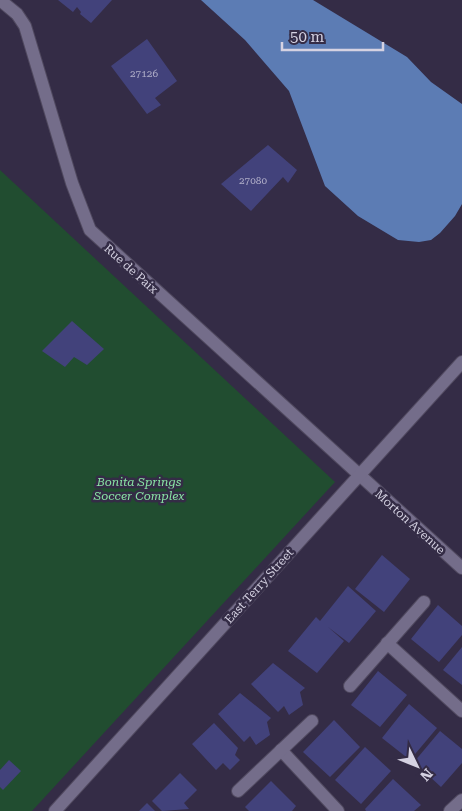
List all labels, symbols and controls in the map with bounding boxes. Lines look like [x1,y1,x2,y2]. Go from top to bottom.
scale bar [282,20,383,52]
text: 50 m [290,28,325,46]
house number: 27126 [130,68,158,79]
house number: 27080 [239,175,267,186]
street label: Rue de Paix [101,241,161,297]
park label: Bonita Springs Soccer Complex [93,475,184,503]
street label: Morton Avenue [372,487,448,557]
street label: East Terry Street [222,545,297,626]
north arrow [392,741,442,791]
text: N [417,765,436,784]

